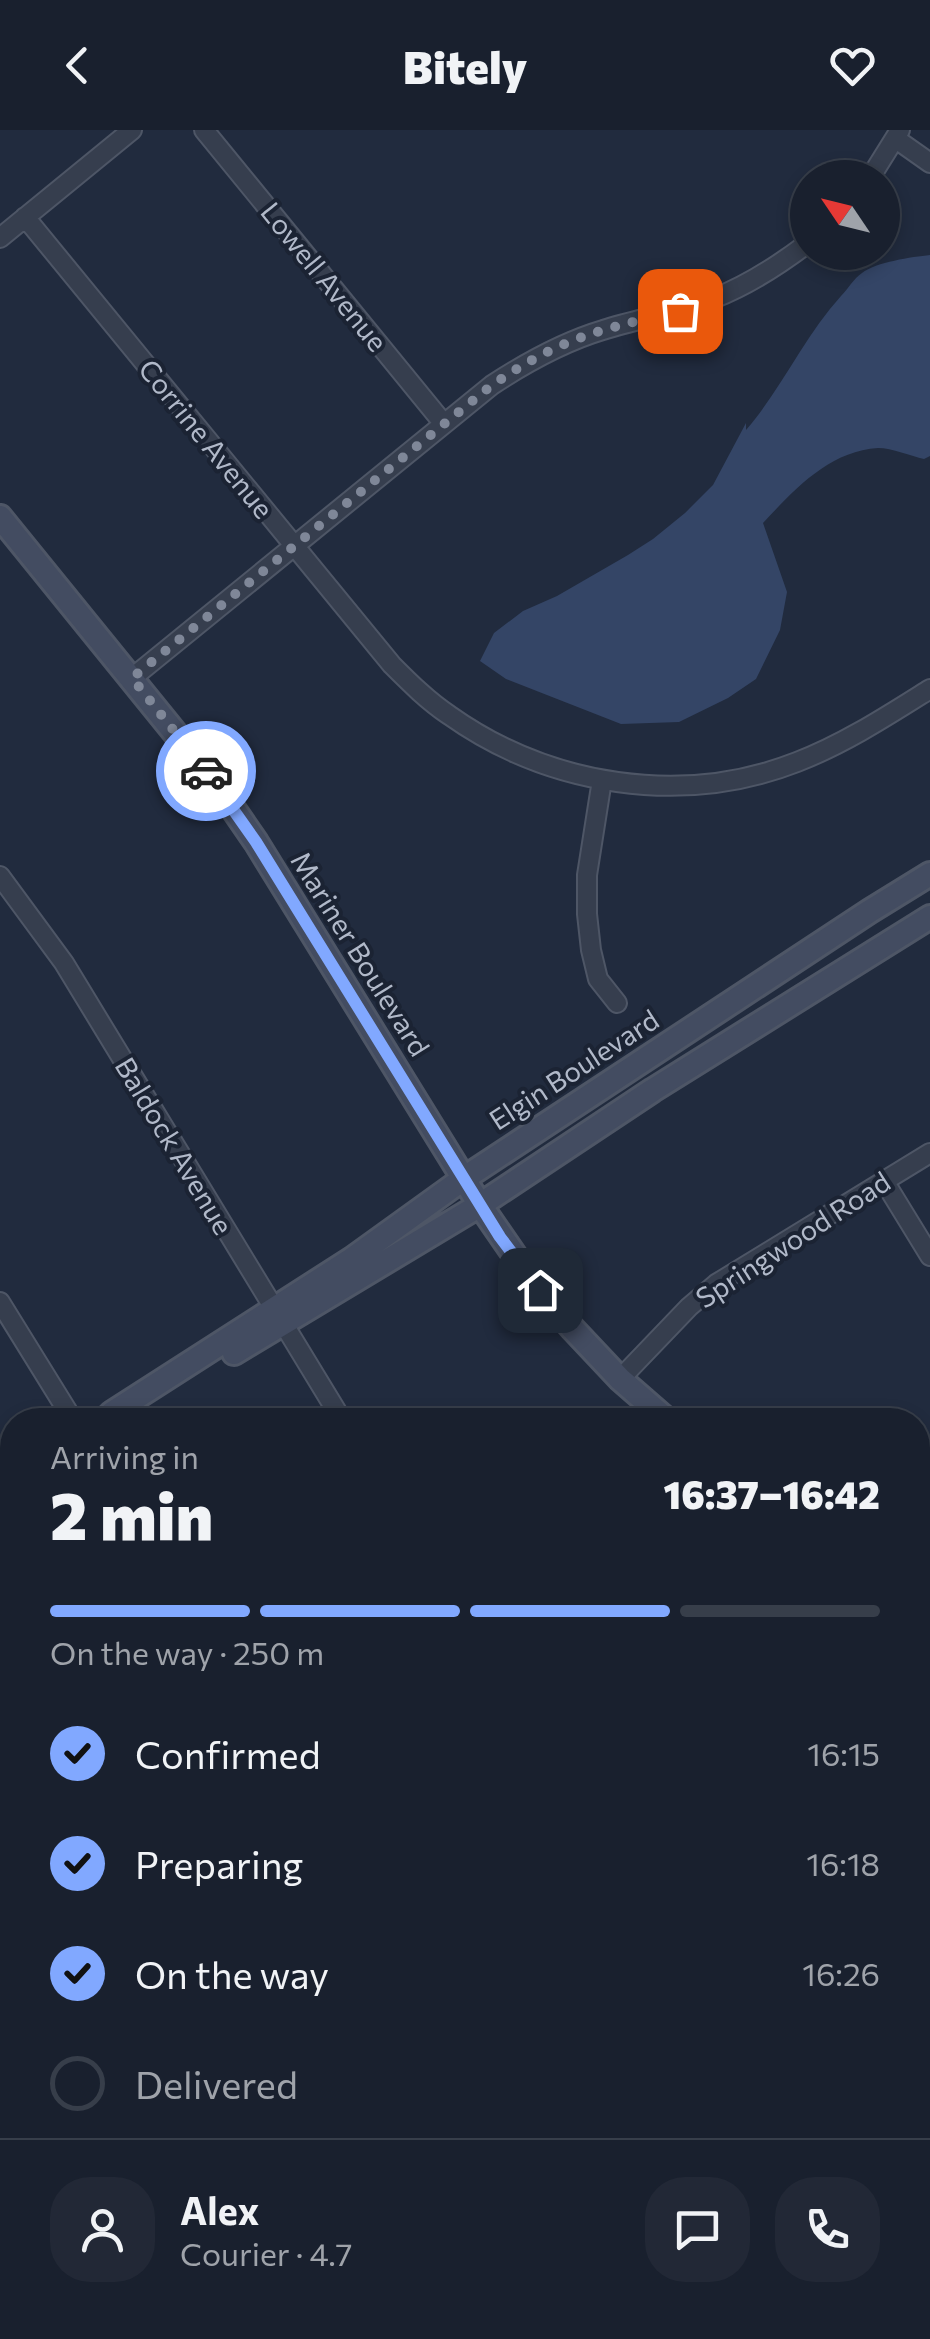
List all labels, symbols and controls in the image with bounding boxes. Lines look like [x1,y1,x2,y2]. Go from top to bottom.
icon: back [50,38,105,93]
text: Bitely [403,38,527,93]
icon: heart [825,38,880,93]
north arrow [790,160,900,270]
map controls [790,160,900,270]
street label: Lowell Avenue [254,195,395,358]
pin [638,269,723,354]
icon: bag [653,284,708,339]
street label: Corrine Avenue [132,352,281,525]
courier [156,721,256,821]
icon: car [179,744,234,799]
street label: Mariner Boulevard [284,845,437,1062]
street label: Elgin Boulevard [482,1002,665,1137]
street label: Baldock Avenue [109,1051,241,1240]
street label: Springwood Road [689,1164,896,1315]
pin [498,1248,583,1333]
icon: home [513,1263,568,1318]
text: Arriving in [50,1436,199,1476]
text: 16:37–16:42 [663,1470,880,1517]
text: 2 min [50,1474,213,1553]
text: On the way · 250 m [50,1632,324,1672]
icon: check [50,1726,105,1781]
text: Confirmed [135,1730,321,1777]
text: 16:15 [807,1733,880,1773]
icon: check [50,1836,105,1891]
text: Preparing [135,1840,303,1887]
text: 16:18 [806,1843,880,1883]
icon: check [50,1946,105,2001]
text: On the way [135,1950,329,1997]
text: 16:26 [802,1953,880,1993]
text: Delivered [135,2060,298,2107]
button: person [50,2177,155,2282]
button: chat [645,2177,750,2282]
button: phone [775,2177,880,2282]
text: Alex [180,2186,259,2233]
text: Courier · 4.7 [180,2233,353,2273]

